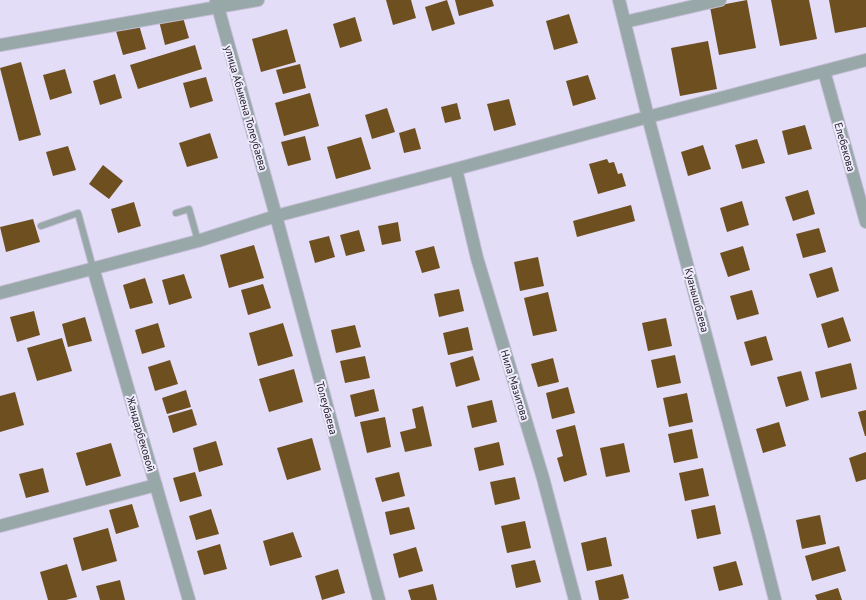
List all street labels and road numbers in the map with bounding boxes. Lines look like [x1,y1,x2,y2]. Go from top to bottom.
street label: улица Абыкена Толеубаева [221,44,271,172]
street label: Елебекова [831,121,859,173]
street label: Куанышбаева [682,266,712,334]
street label: Нила Мазитова [498,348,532,422]
street label: Толеубаева [313,380,341,436]
street label: Жандарбековой [123,394,158,473]

